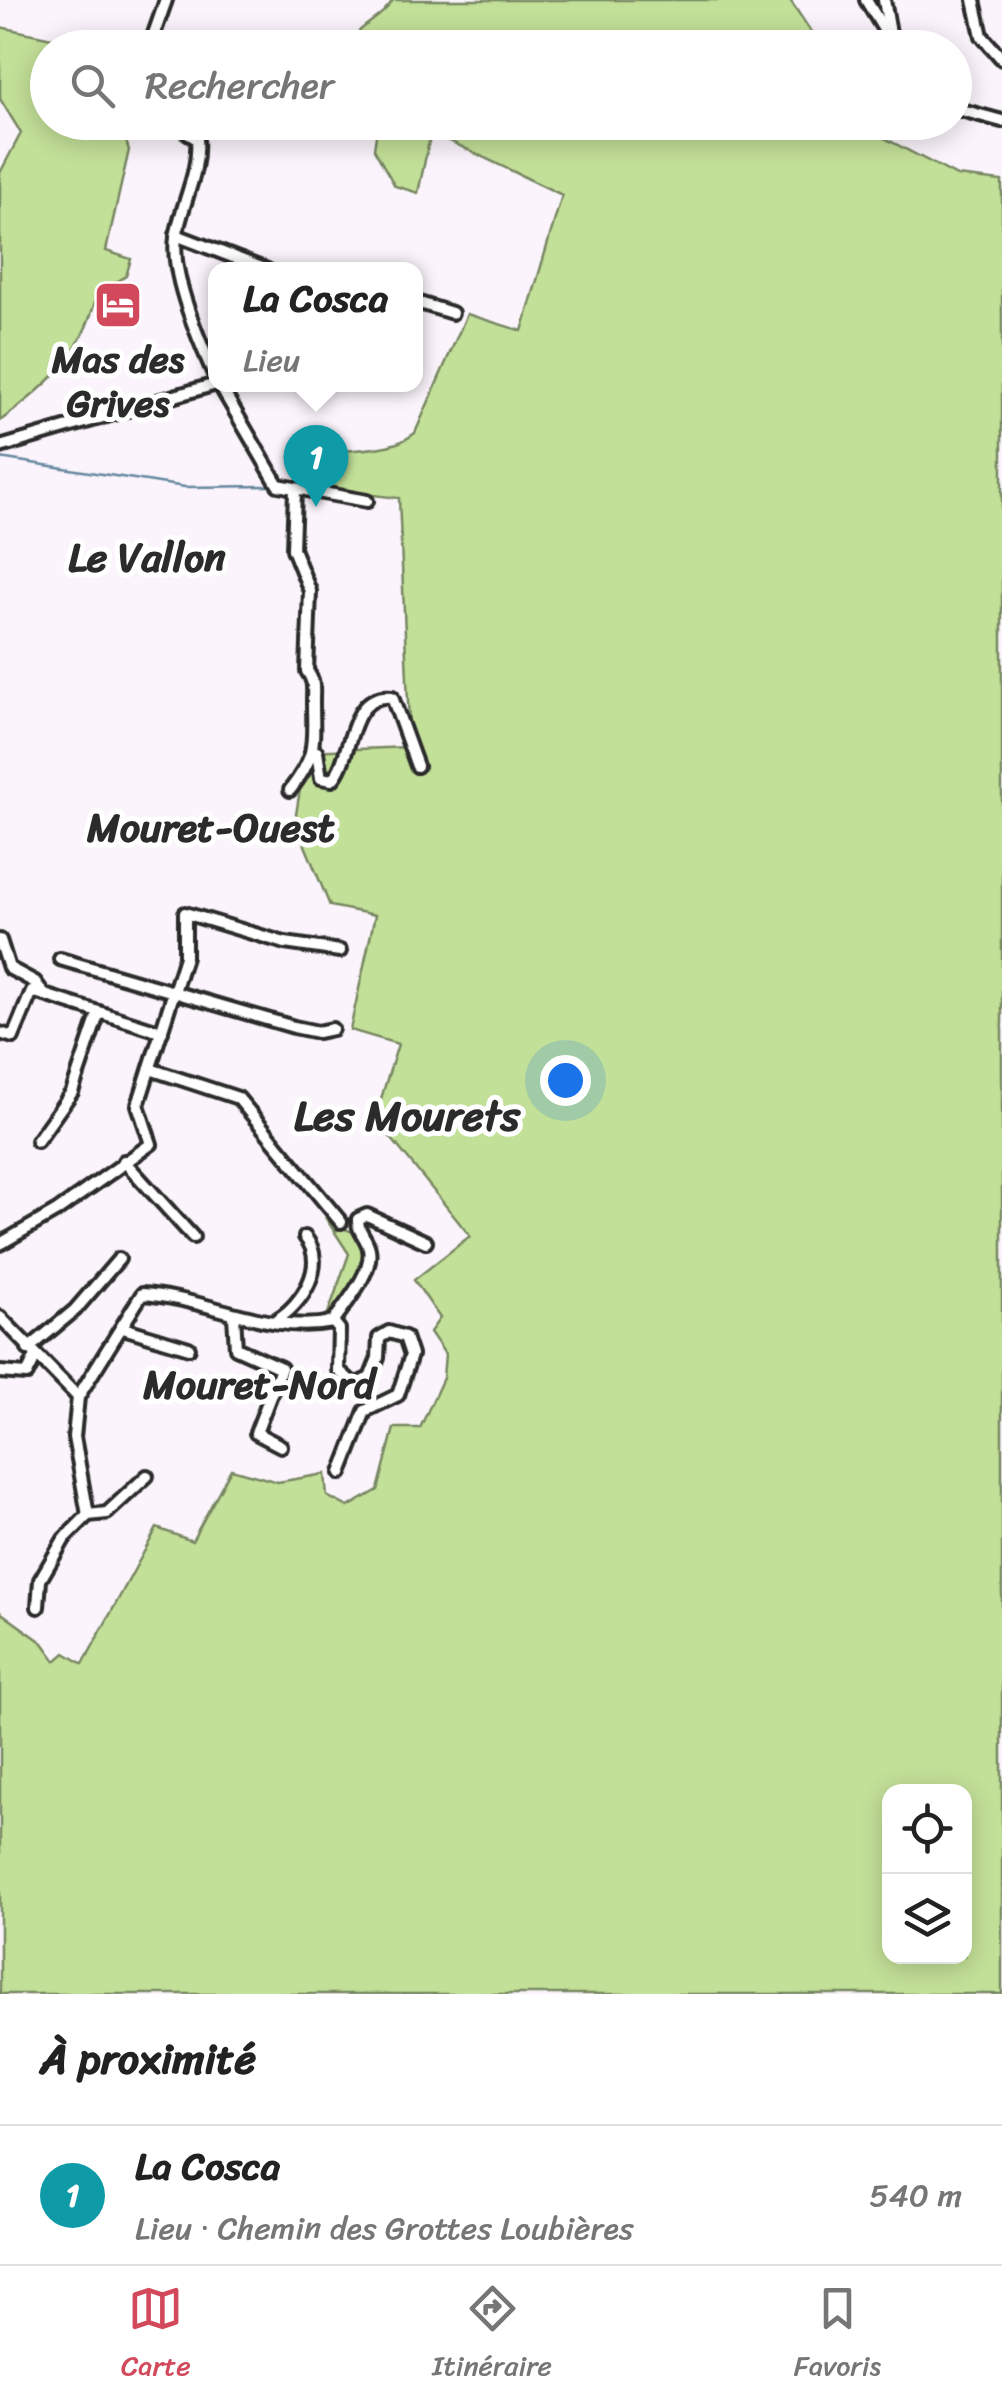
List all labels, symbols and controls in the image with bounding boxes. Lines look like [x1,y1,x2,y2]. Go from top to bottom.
search box [30,30,972,140]
text: Rechercher [145,52,334,119]
icon: search [65,58,120,113]
popup [208,262,423,392]
text: La Cosca [243,265,388,332]
hotel icon: Mas des Grives [92,279,144,331]
place label: Mas des Grives [51,326,186,437]
text: Lieu [243,332,300,389]
pin: 1 [284,424,348,507]
district label: Le Vallon [68,522,226,593]
district label: Mouret-Ouest [86,792,335,863]
your location [540,1055,591,1106]
district label: Les Mourets [294,1079,522,1153]
district label: Mouret-Nord [142,1349,379,1420]
map controls [882,1784,972,1964]
button: locate [882,1784,972,1874]
button: layers [882,1874,972,1964]
text: À proximité [40,2022,256,2096]
text: La Cosca [135,2133,280,2200]
text: 1 [66,2167,79,2224]
text: 540 m [869,2167,962,2224]
text: Lieu · Chemin des Grottes Loubières [135,2200,634,2257]
tab: Carte [121,2281,191,2390]
tab: Itinéraire [432,2281,552,2390]
tab: Favoris [794,2281,881,2390]

